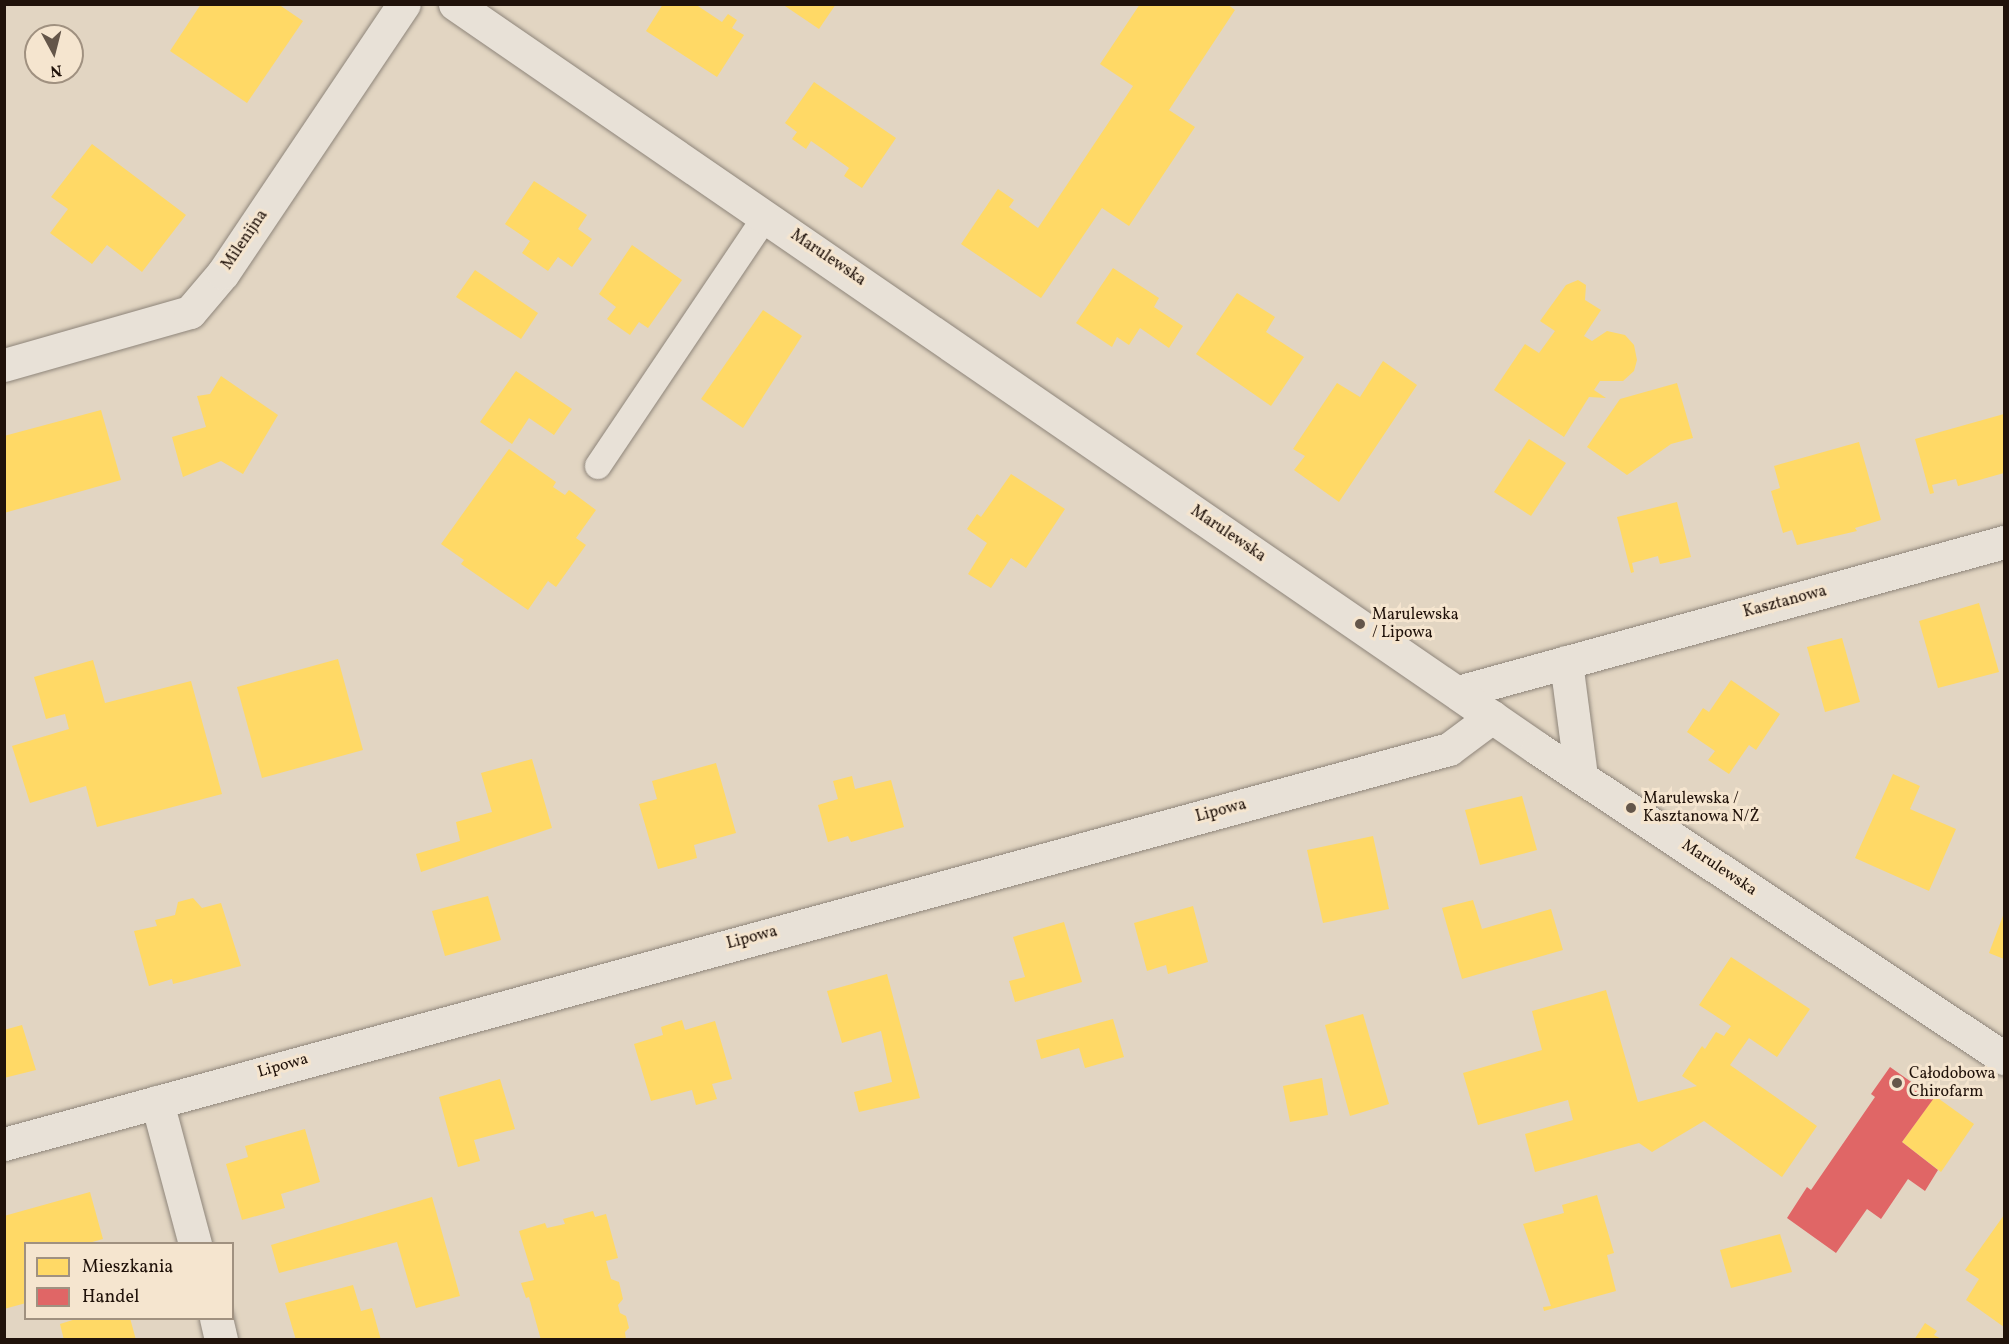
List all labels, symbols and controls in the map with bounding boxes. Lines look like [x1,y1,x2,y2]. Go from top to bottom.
north arrow [24,24,84,84]
text: N [49,58,63,82]
street label: Milenijna [218,206,272,274]
street label: Marulewska [787,226,869,290]
street label: Marulewska [1187,502,1269,566]
street label: Kasztanowa [1741,582,1829,622]
place label: Marulewska / Lipowa [1372,605,1459,643]
marker: Marulewska / Lipowa [1353,617,1367,631]
place label: Marulewska / Kasztanowa N/Ż [1643,789,1760,827]
street label: Lipowa [1194,795,1248,827]
marker: Marulewska / Kasztanowa N/Ż [1624,801,1638,815]
street label: Marulewska [1678,836,1760,900]
street label: Lipowa [725,922,779,954]
street label: Lipowa [256,1050,310,1082]
place label: Całodobowa Chirofarm [1909,1064,1996,1102]
marker: Całodobowa Chirofarm [1890,1076,1904,1090]
legend [24,1242,234,1320]
text: Mieszkania [82,1255,173,1280]
text: Handel [82,1285,139,1310]

